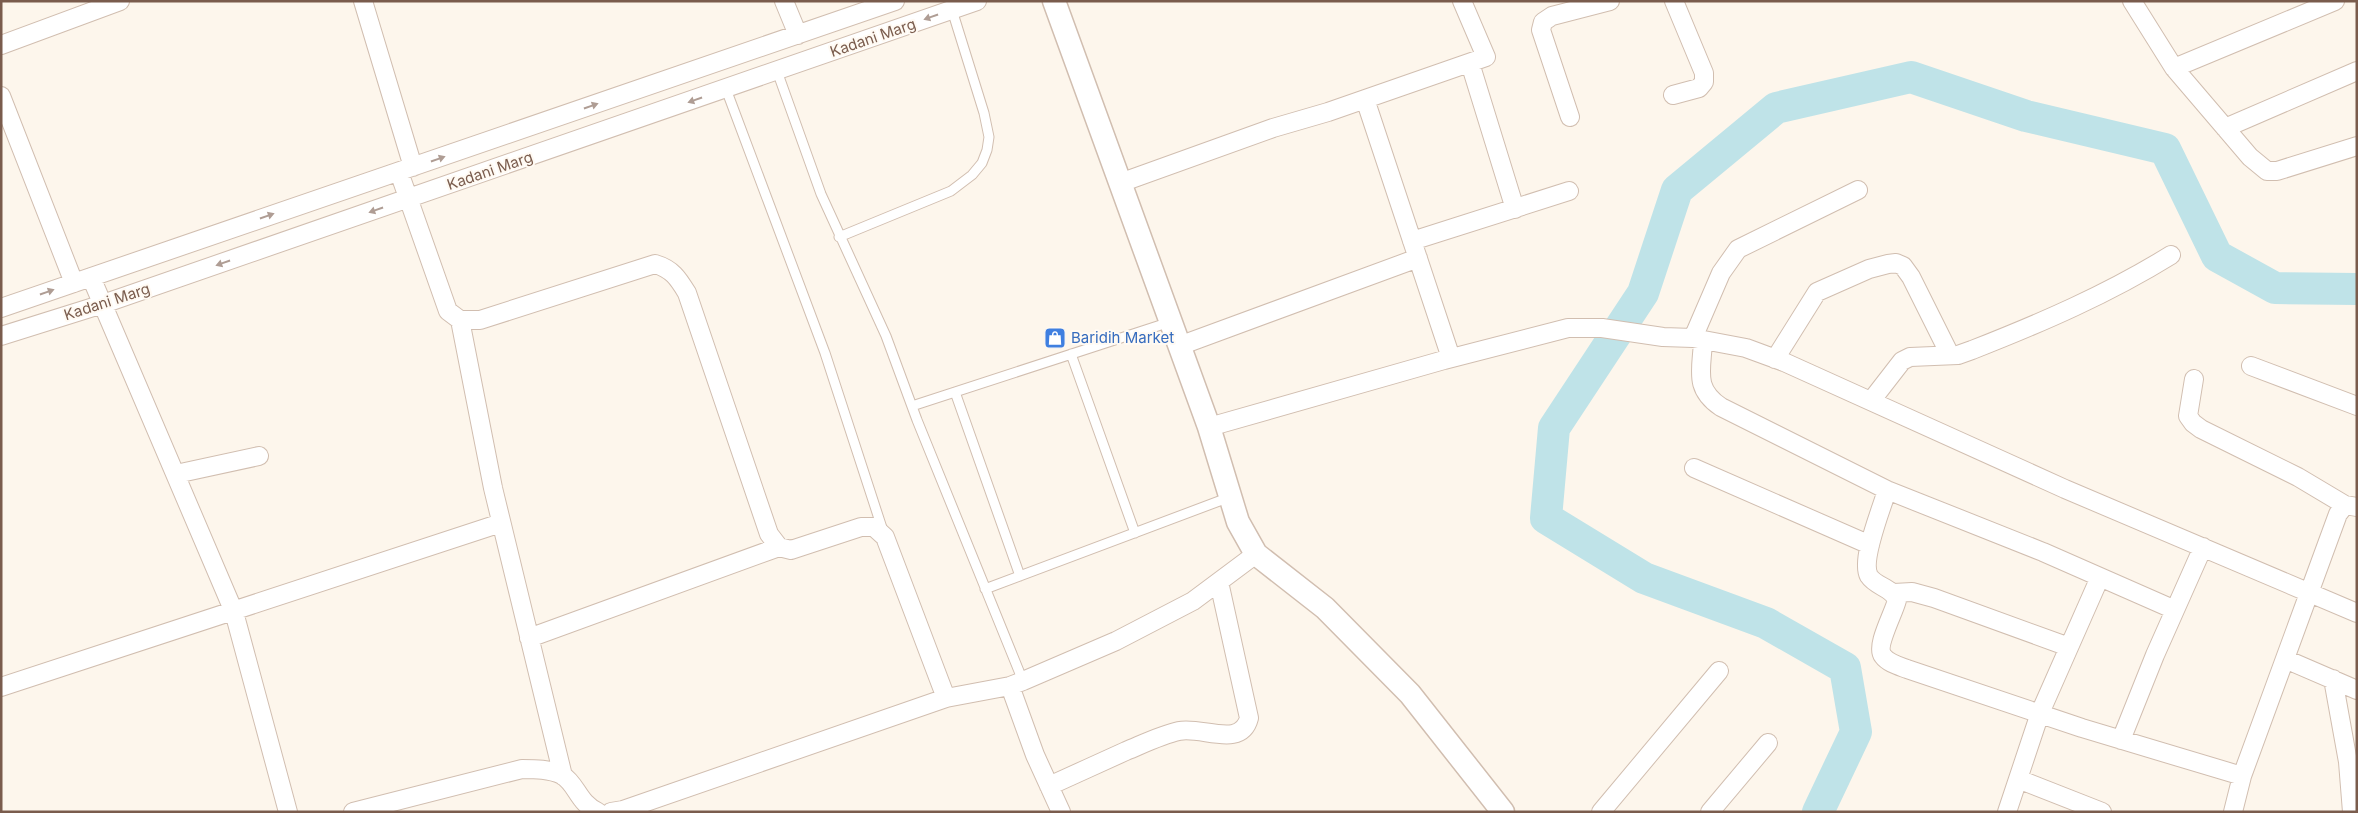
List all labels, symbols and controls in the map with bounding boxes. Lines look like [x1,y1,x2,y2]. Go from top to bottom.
street label: Kadani Marg [827,14,918,61]
one-way arrow [924,14,939,21]
one-way arrow [688,96,703,104]
one-way arrow [584,102,599,109]
street label: Kadani Marg [444,147,535,194]
one-way arrow [430,154,445,162]
one-way arrow [369,207,384,214]
one-way arrow [260,212,275,220]
one-way arrow [215,259,230,267]
street label: Kadani Marg [61,279,152,324]
one-way arrow [40,288,55,296]
shop icon: Baridih Market [1043,326,1067,350]
place label: Baridih Market [1071,328,1174,347]

